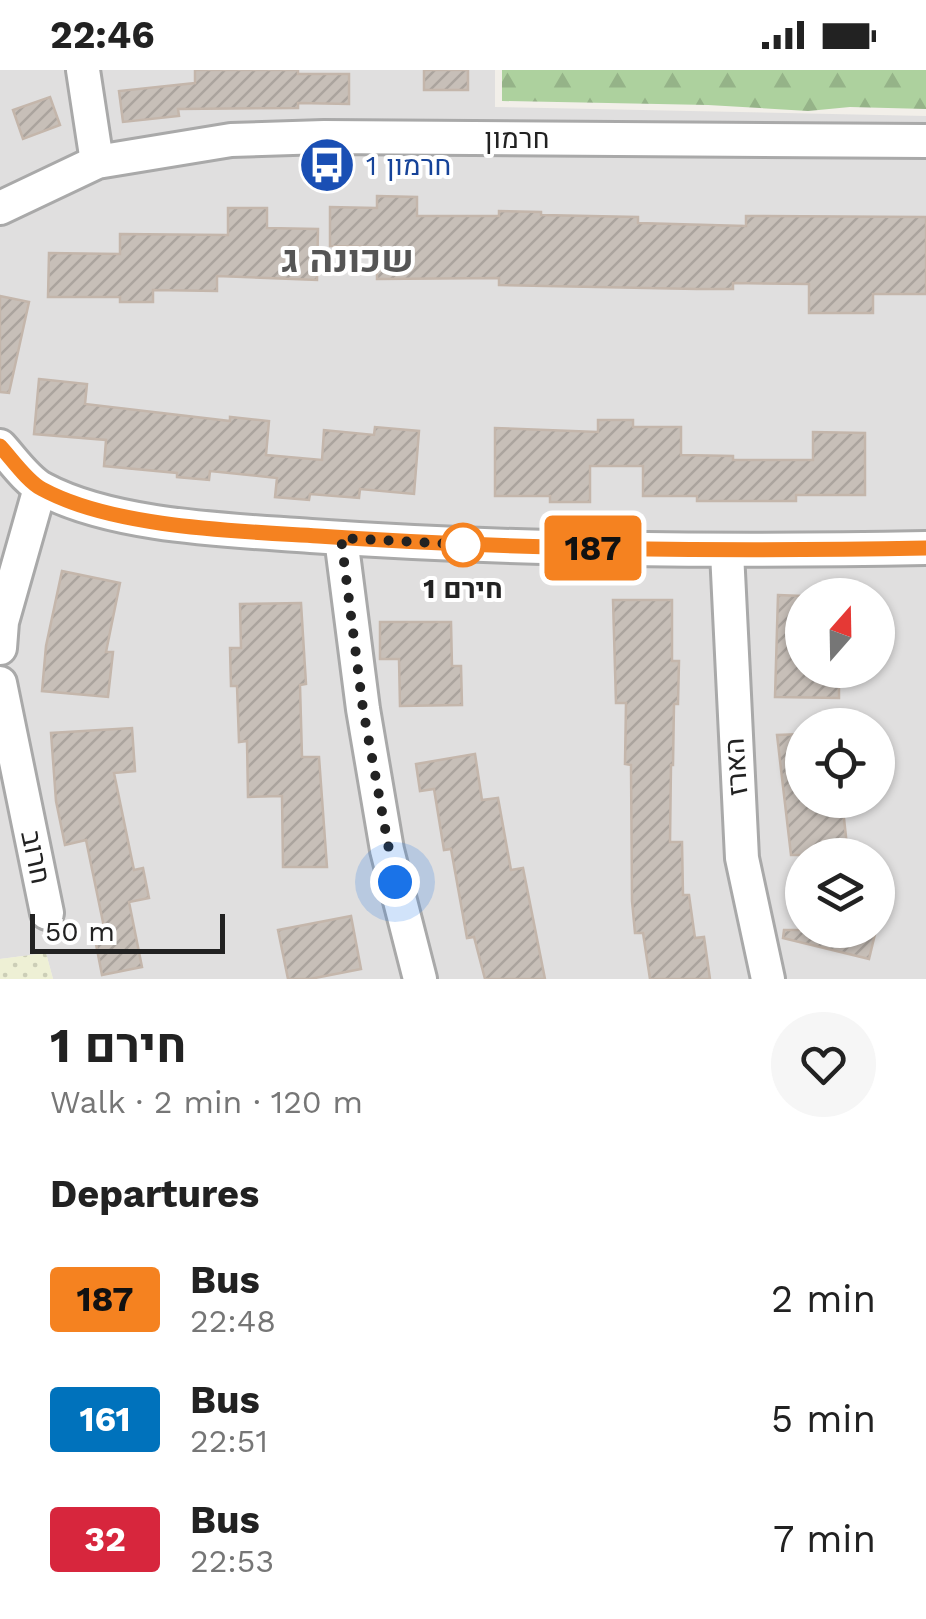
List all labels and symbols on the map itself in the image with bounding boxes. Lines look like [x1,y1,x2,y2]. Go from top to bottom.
street label: חרמון [485,122,549,155]
bus stop icon: חרמון 1 [297,135,357,195]
place label: חרמון 1 [366,149,451,182]
district label: שכונה ג [282,237,414,281]
line badge: 187 [536,516,650,580]
marker: חירם 1 [442,524,484,566]
place label: חירם 1 [423,572,503,605]
north arrow [785,578,895,688]
street label: הארז [718,737,754,797]
street label: חרוב [14,827,58,887]
your location [370,857,420,907]
scale bar [30,909,225,954]

